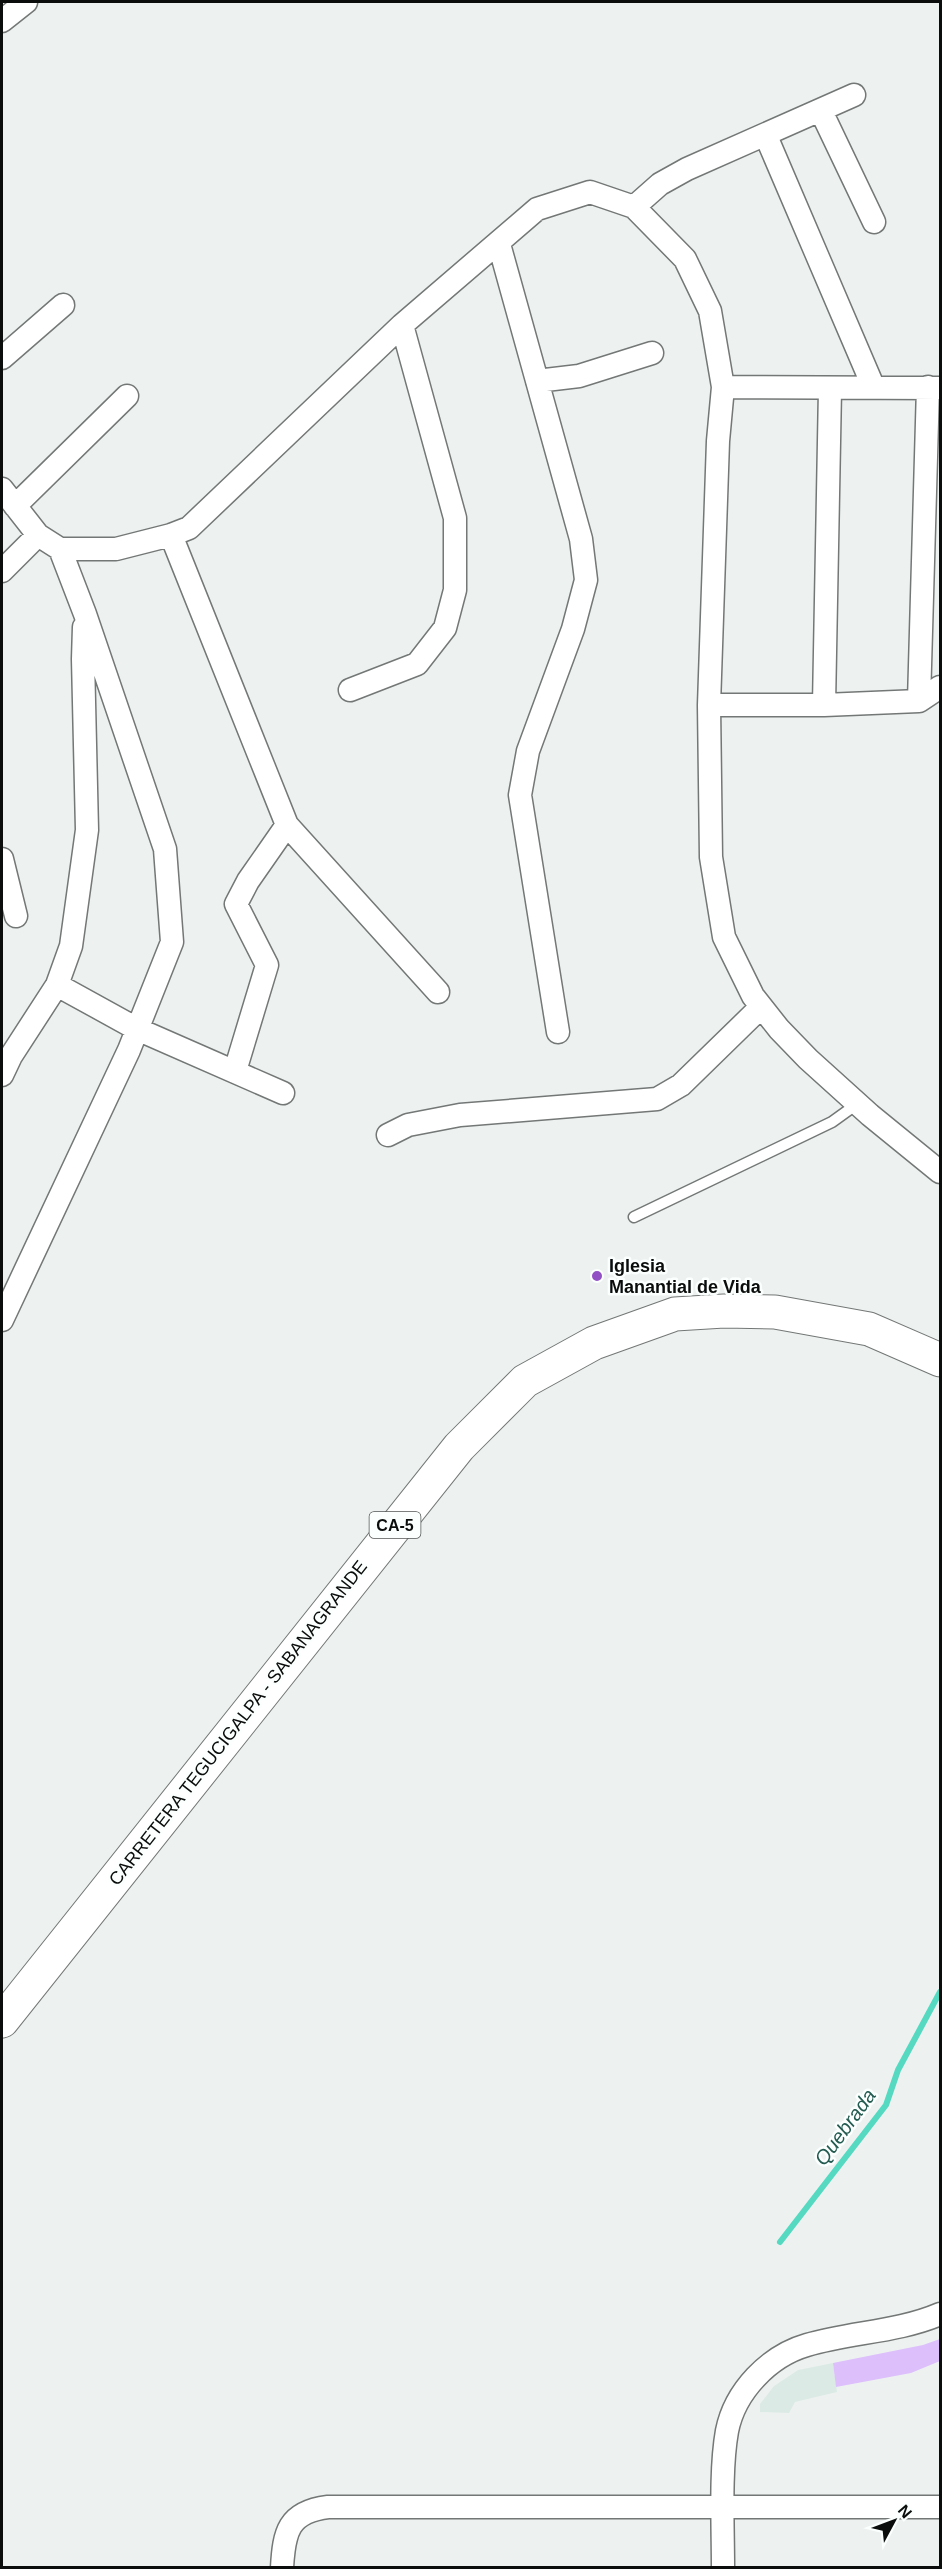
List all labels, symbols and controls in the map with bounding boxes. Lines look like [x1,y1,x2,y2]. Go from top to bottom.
place label: Iglesia Manantial de Vida [609,1256,762,1297]
marker: Iglesia Manantial de Vida [590,1269,604,1283]
road number: CA-5 [370,1512,420,1538]
street label: CARRETERA TEGUCIGALPA - SABANAGRANDE [105,1557,371,1889]
water label: Quebrada [810,2085,880,2169]
north arrow [864,2491,924,2551]
text: N [895,2502,915,2521]

